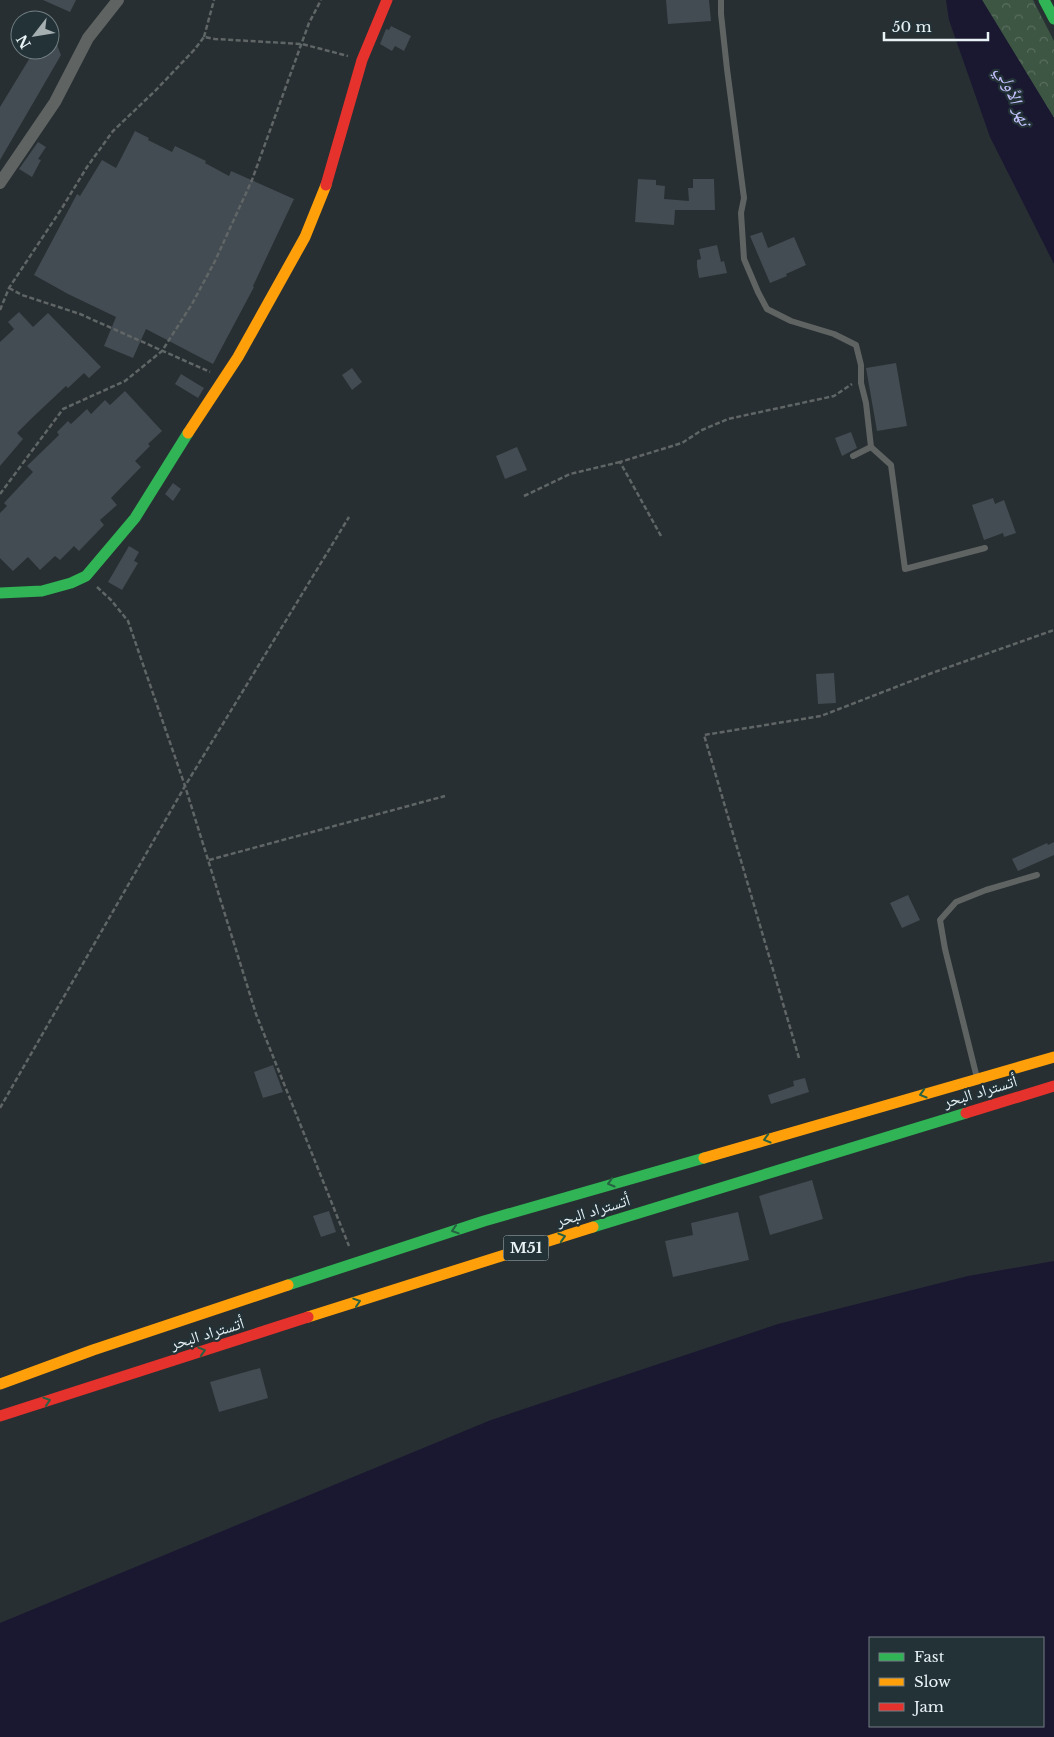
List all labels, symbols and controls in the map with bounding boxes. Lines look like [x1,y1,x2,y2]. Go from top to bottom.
north arrow [10,10,60,60]
scale bar [884,10,988,42]
text: 50 m [892,17,932,36]
text: N [13,31,35,52]
water label: نهر الأولي [988,63,1038,133]
street label: أتستراد البحر [940,1070,1019,1112]
one-way arrow [919,1088,928,1098]
one-way arrow [763,1133,771,1143]
one-way arrow [607,1178,615,1188]
street label: أتستراد البحر [553,1189,632,1231]
one-way arrow [451,1224,459,1234]
one-way arrow [557,1233,565,1243]
road number: M51 [504,1236,548,1260]
one-way arrow [352,1298,360,1308]
street label: أتستراد البحر [167,1312,246,1354]
one-way arrow [197,1347,205,1357]
one-way arrow [42,1396,51,1406]
legend [869,1637,1044,1727]
text: Fast [914,1647,945,1666]
text: Slow [914,1672,951,1691]
text: Jam [912,1697,944,1716]

